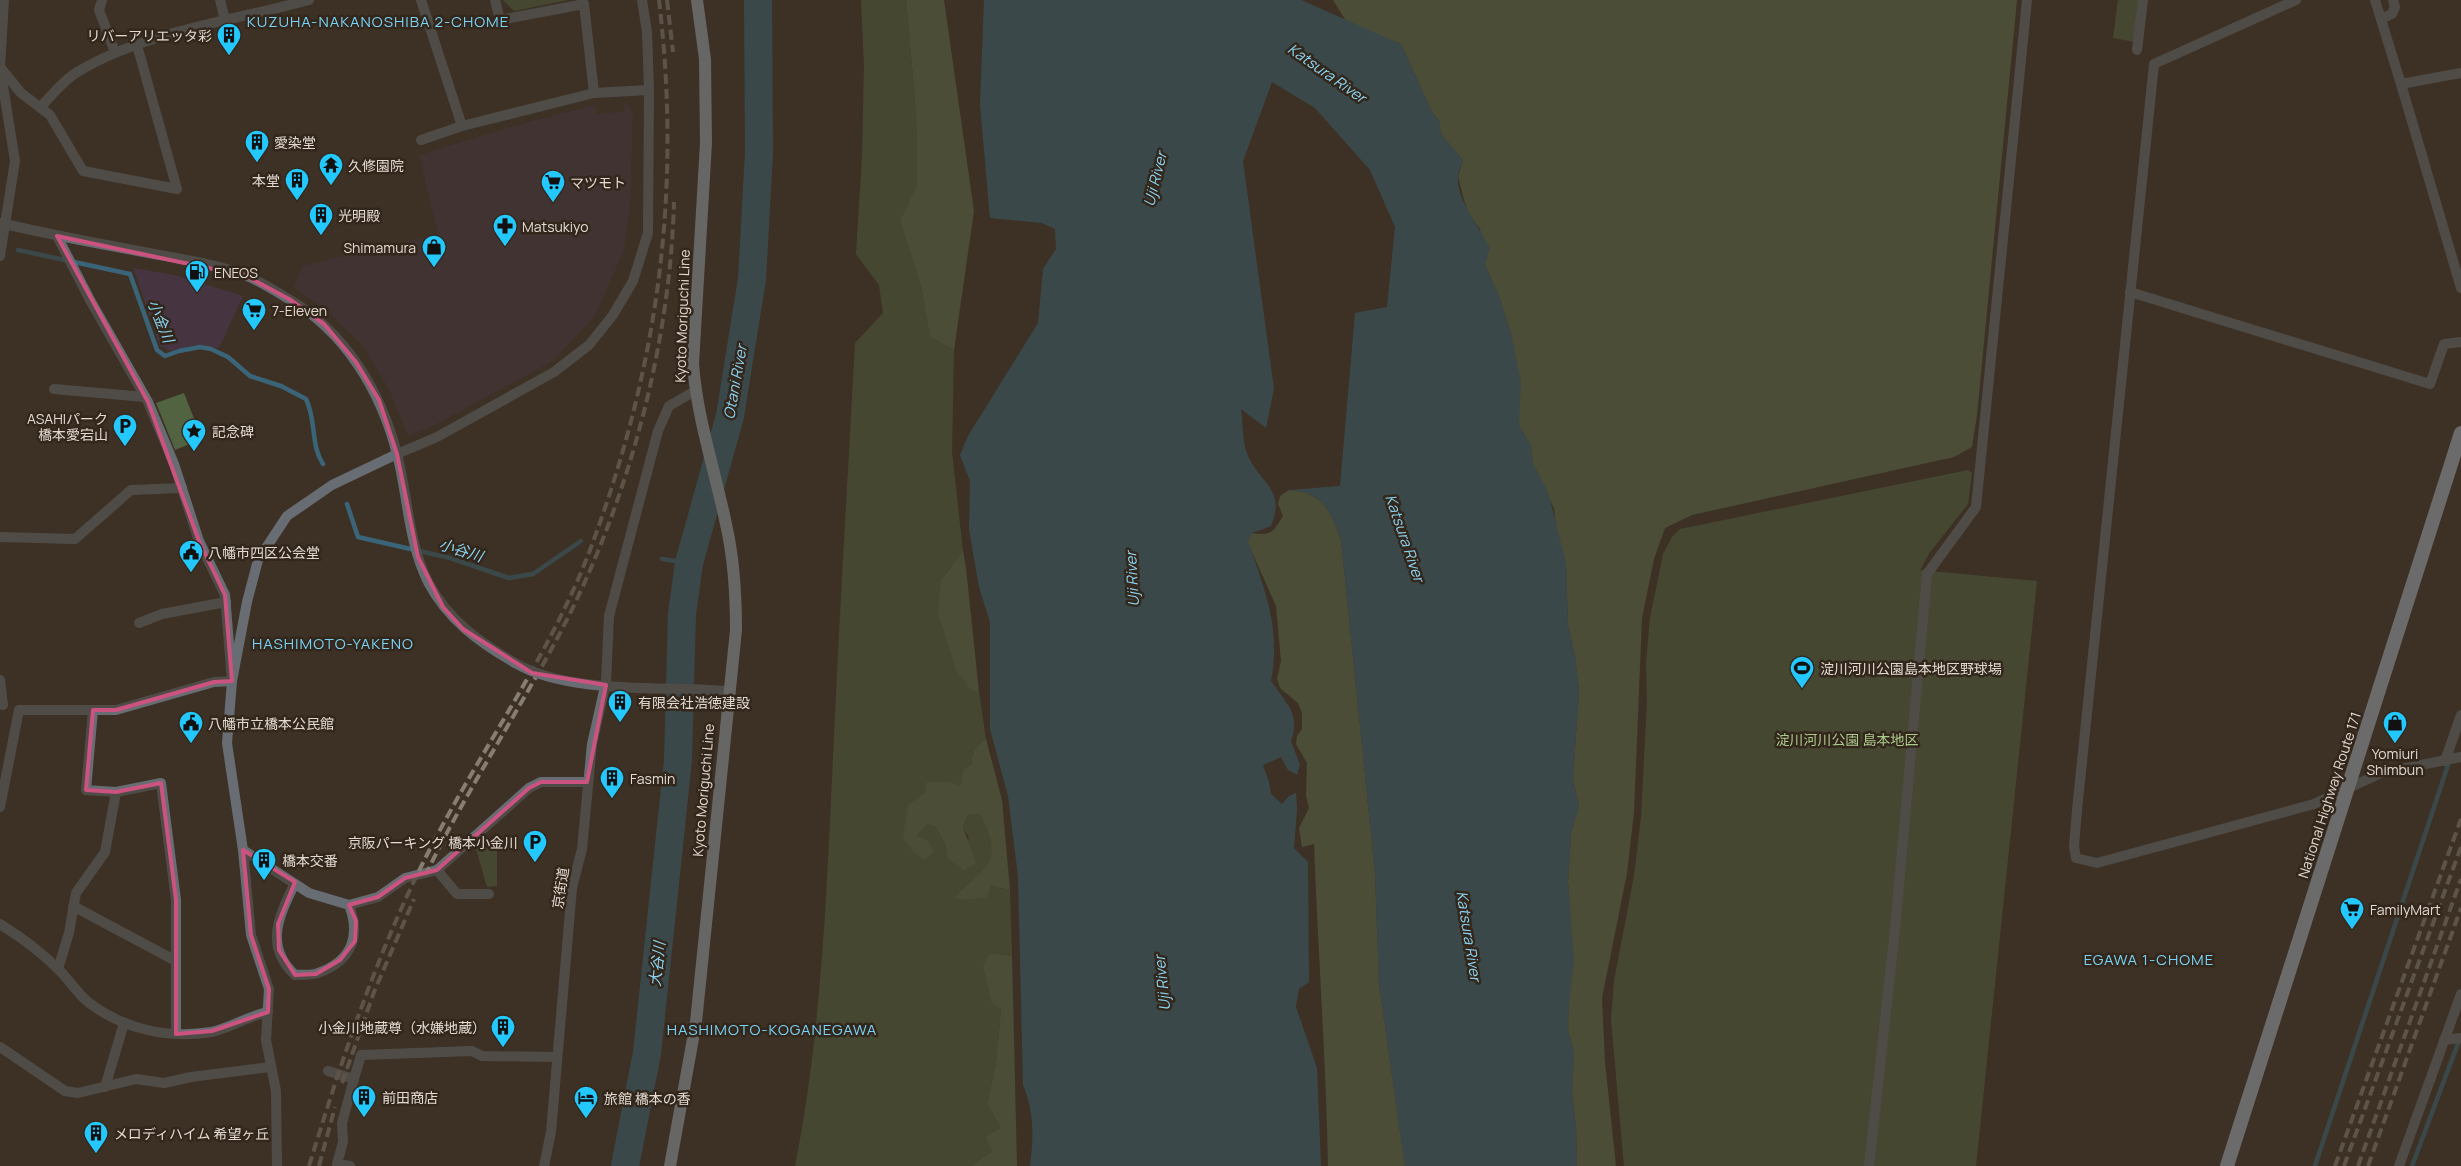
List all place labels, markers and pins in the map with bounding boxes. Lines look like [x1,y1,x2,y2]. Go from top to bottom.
building icon: リバーアリエッタ彩 [216,22,242,56]
place label: リバーアリエッタ彩 [87,26,212,45]
building icon: 愛染堂 [244,129,270,163]
place label: 愛染堂 [274,133,316,152]
temple icon: 久修園院 [318,152,344,186]
place label: 久修園院 [348,156,404,175]
building icon: 本堂 [284,167,310,201]
supermarket icon: マツモト [540,169,566,203]
place label: 本堂 [252,171,280,190]
place label: マツモト [570,173,626,192]
building icon: 光明殿 [308,202,334,236]
place label: 光明殿 [338,206,380,225]
pharmacy icon: Matsukiyo [492,213,518,247]
place label: Matsukiyo [522,217,588,236]
shop icon: Shimamura [421,234,447,268]
place label: Shimamura [343,238,416,257]
fuel station icon: ENEOS [184,259,210,293]
place label: ENEOS [214,263,258,282]
supermarket icon: 7-Eleven [241,297,267,331]
place label: 7-Eleven [272,301,327,320]
place label: ASAHIパーク 橋本愛宕山 [27,409,108,444]
parking icon: ASAHIパーク 橋本愛宕山 [112,413,138,447]
place icon: 記念碑 [181,418,207,452]
place label: 記念碑 [212,422,254,441]
public building icon: 八幡市四区公会堂 [178,539,204,573]
place label: 八幡市四区公会堂 [208,543,320,562]
sports icon: 淀川河川公園島本地区野球場 [1789,655,1815,689]
place label: 淀川河川公園島本地区野球場 [1820,659,2002,678]
building icon: 有限会社浩徳建設 [607,689,633,723]
place label: 有限会社浩徳建設 [638,693,750,712]
public building icon: 八幡市立橋本公民館 [178,710,204,744]
shop icon: Yomiuri Shimbun [2382,710,2408,744]
place label: 八幡市立橋本公民館 [208,714,334,733]
place label: Yomiuri Shimbun [2366,744,2424,779]
building icon: Fasmin [599,765,625,799]
place label: Fasmin [630,769,675,788]
parking icon: 京阪パーキング 橋本小金川 [522,829,548,863]
place label: 京阪パーキング 橋本小金川 [348,833,518,852]
building icon: 橋本交番 [251,847,277,881]
place label: 橋本交番 [282,851,338,870]
supermarket icon: FamilyMart [2339,896,2365,930]
place label: FamilyMart [2370,900,2441,919]
building icon: 小金川地蔵尊（水嫌地蔵） [490,1014,516,1048]
place label: 小金川地蔵尊（水嫌地蔵） [318,1018,486,1037]
building icon: 前田商店 [351,1084,377,1118]
hotel icon: 旅館 橋本の香 [573,1085,599,1119]
place label: 前田商店 [382,1088,438,1107]
place label: 旅館 橋本の香 [604,1089,691,1108]
building icon: メロディハイム 希望ヶ丘 [83,1120,109,1154]
place label: メロディハイム 希望ヶ丘 [114,1124,269,1143]

